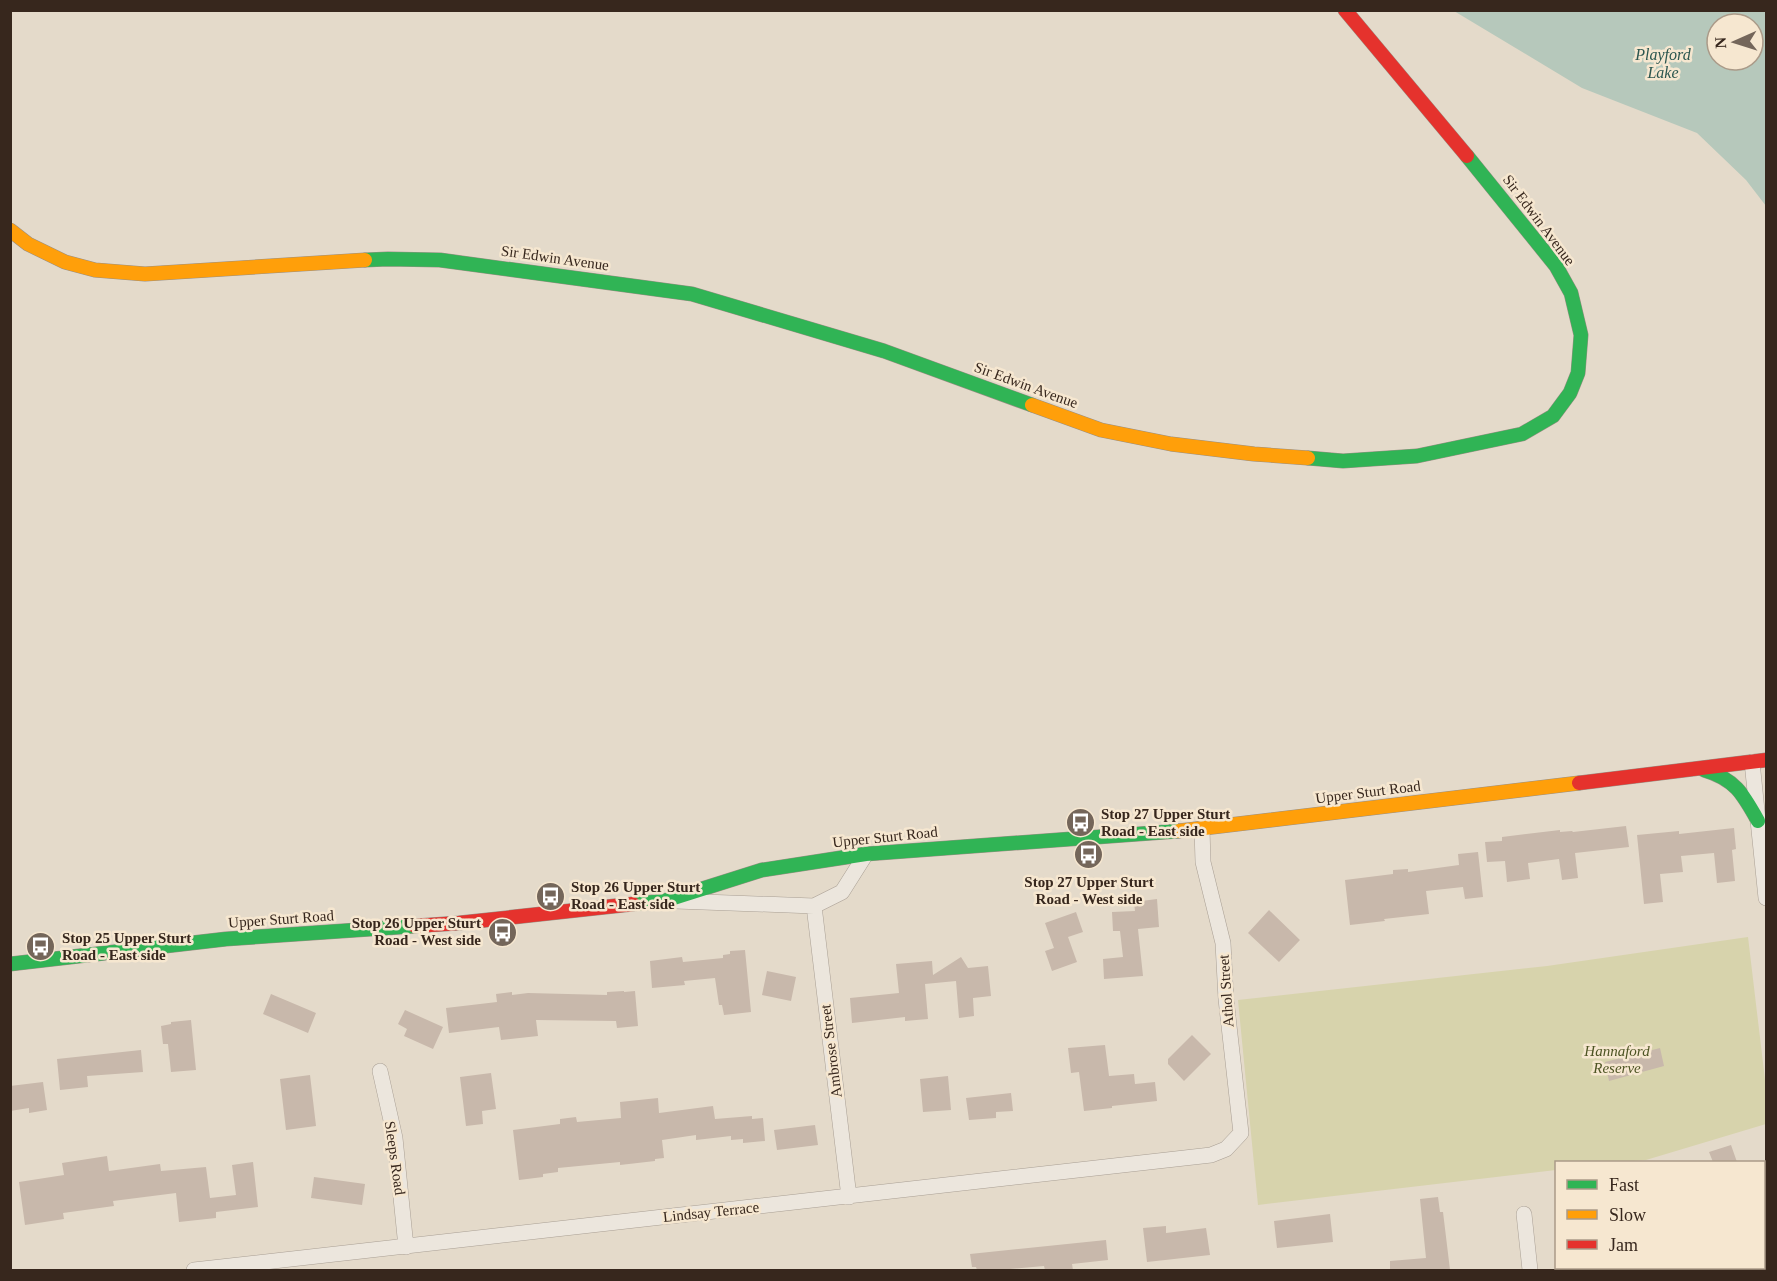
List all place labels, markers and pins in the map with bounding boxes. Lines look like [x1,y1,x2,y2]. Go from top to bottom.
place label: Stop 27 Upper Sturt Road - East side [1101,806,1230,839]
bus stop icon: Stop 27 Upper Sturt Road - East side [1064,807,1096,839]
bus stop icon: Stop 27 Upper Sturt Road - West side [1073,839,1105,871]
place label: Stop 27 Upper Sturt Road - West side [1024,874,1154,907]
place label: Stop 26 Upper Sturt Road - East side [571,879,700,912]
bus stop icon: Stop 26 Upper Sturt Road - East side [534,880,566,912]
place label: Stop 26 Upper Sturt Road - West side [352,915,481,948]
bus stop icon: Stop 26 Upper Sturt Road - West side [486,916,518,948]
place label: Stop 25 Upper Sturt Road - East side [62,930,191,963]
bus stop icon: Stop 25 Upper Sturt Road - East side [25,931,57,963]

